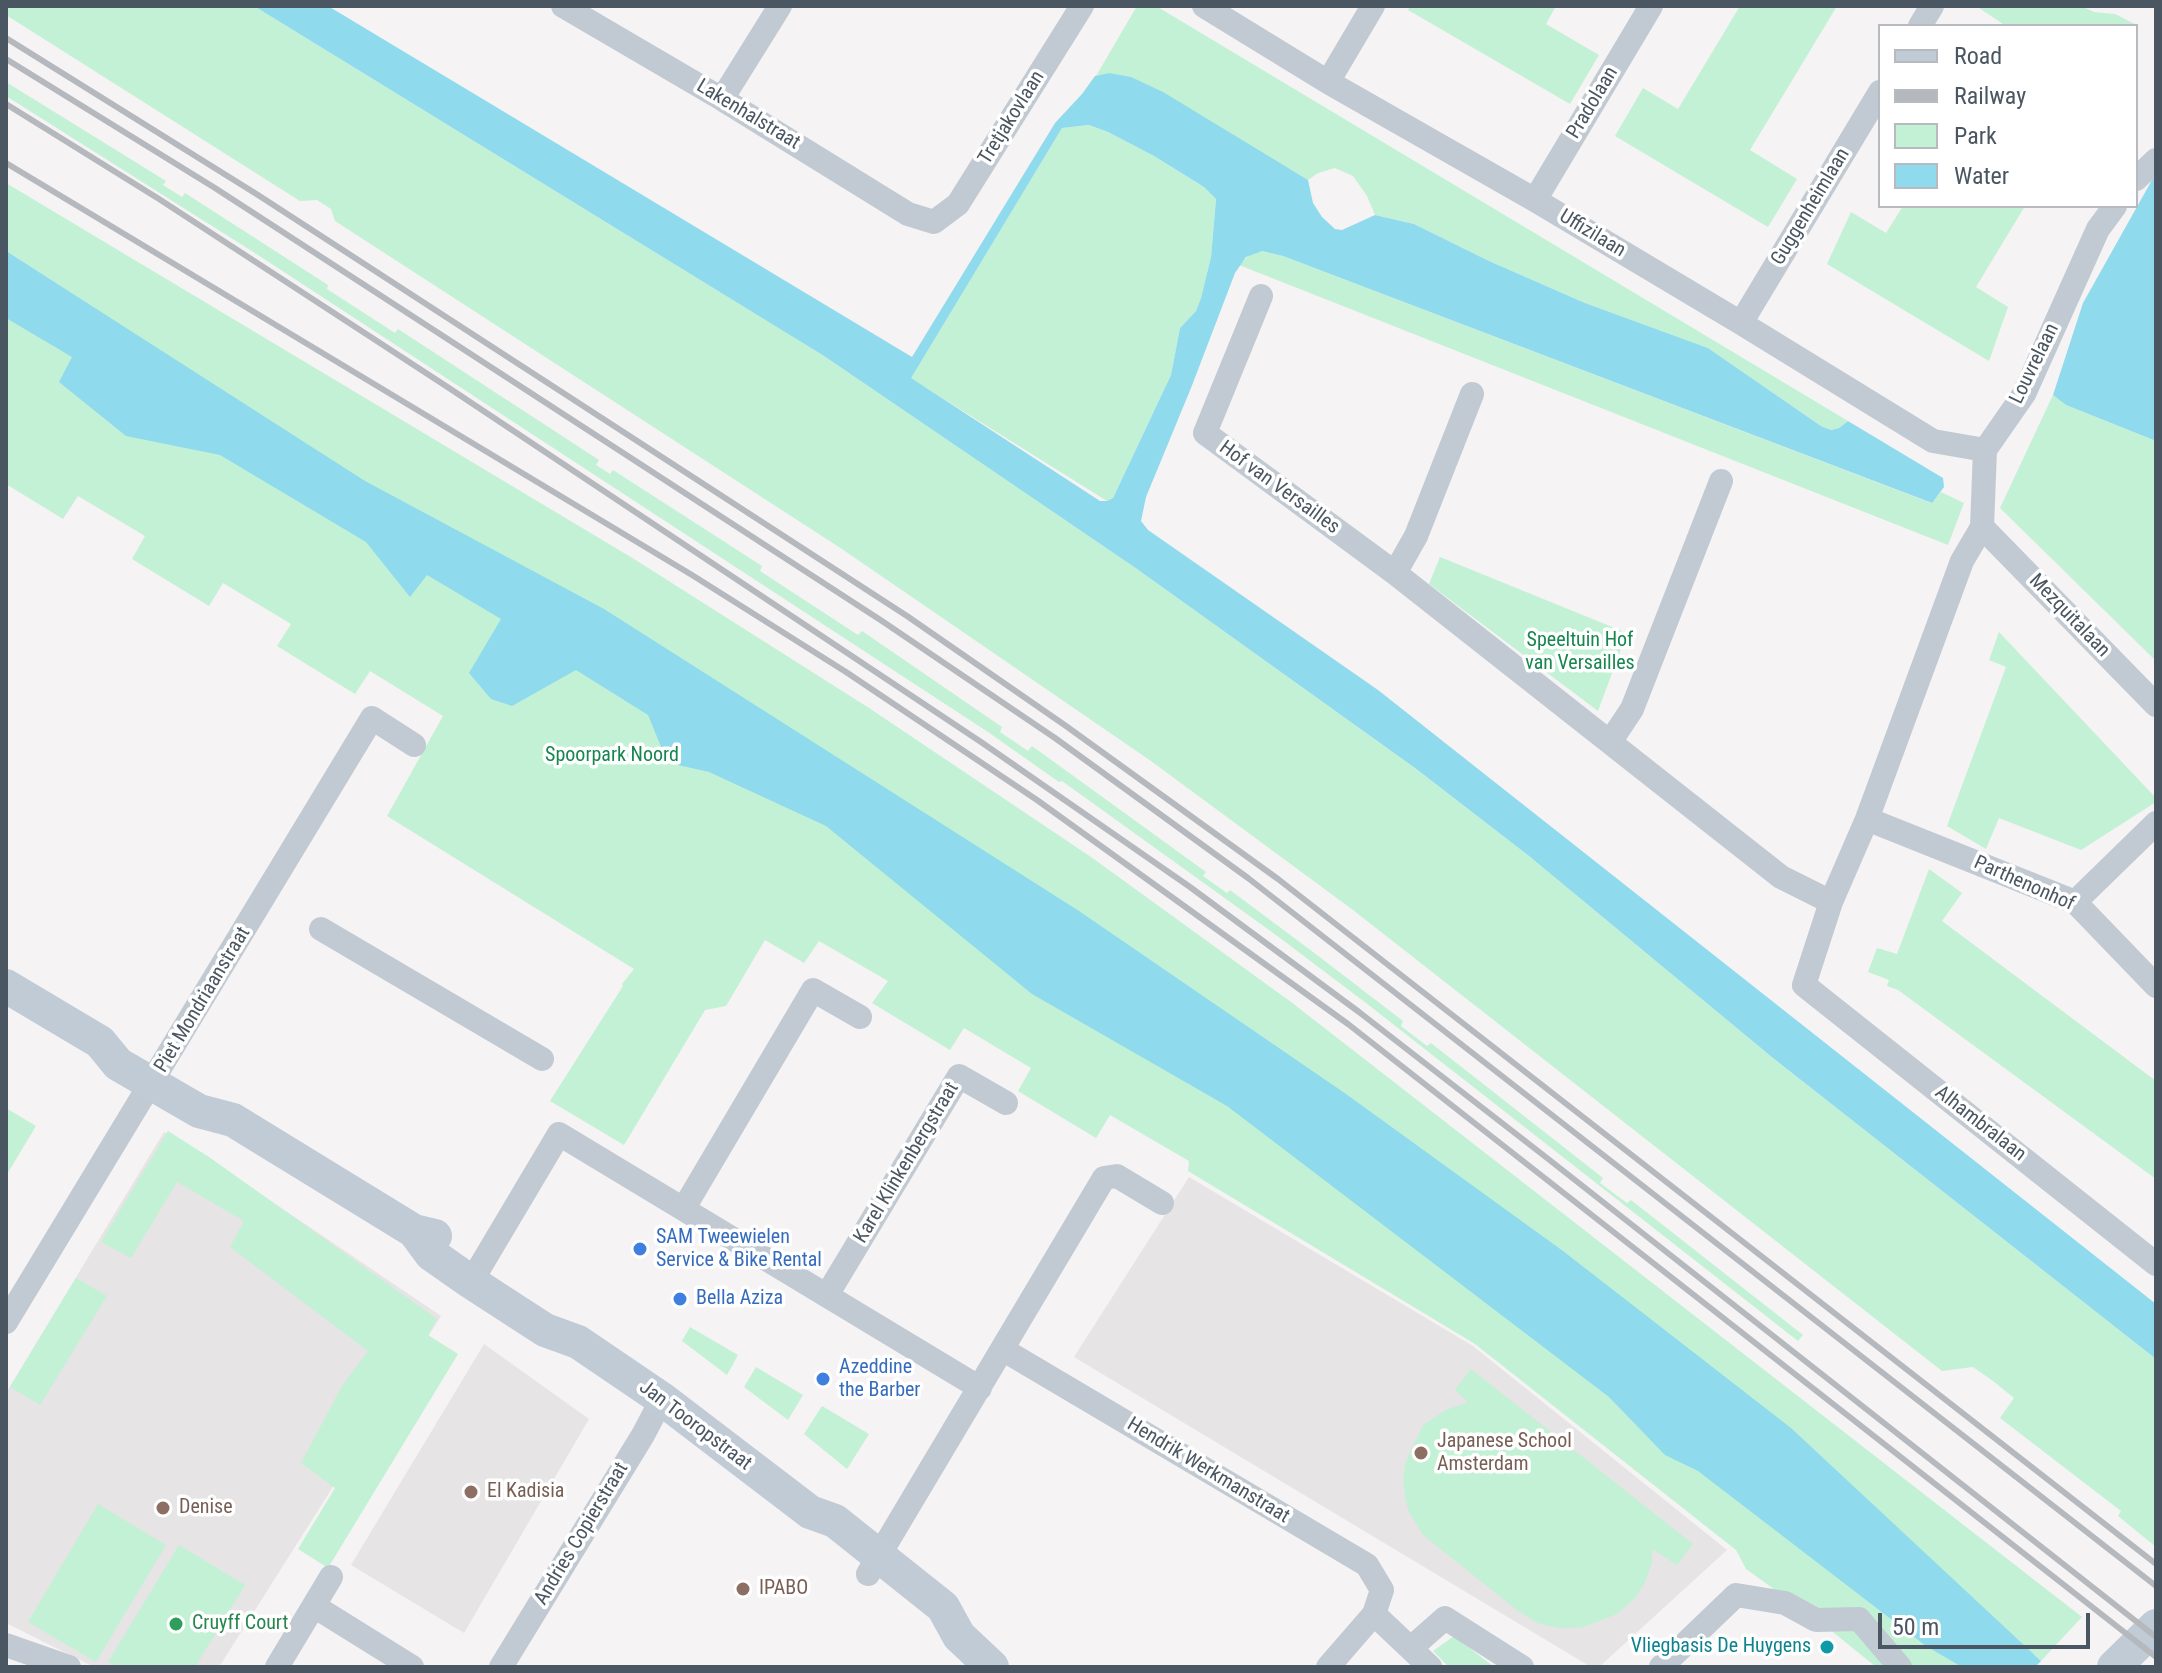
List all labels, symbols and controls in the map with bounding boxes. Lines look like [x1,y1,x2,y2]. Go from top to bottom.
legend [1878,24,2138,208]
text: Road [1954,42,2002,70]
street label: Pradolaan [1562,63,1624,143]
street label: Tretjakovlaan [974,67,1050,169]
street label: Lakenhalstraat [692,75,804,155]
text: Railway [1954,82,2026,110]
text: Park [1954,122,1997,150]
street label: Guggenheimlaan [1767,144,1855,270]
text: Water [1954,162,2009,190]
street label: Uffizilaan [1555,205,1629,263]
street label: Louvrelaan [2005,320,2065,408]
street label: Hof van Versailles [1214,436,1344,540]
street label: Mezquitalaan [2023,569,2115,663]
park label: Speeltuin Hof van Versailles [1525,629,1635,676]
park label: Spoorpark Noord [545,744,679,768]
street label: Parthenonhof [1970,851,2078,917]
street label: Piet Mondriaanstraat [150,923,256,1077]
street label: Karel Klinkenbergstraat [849,1078,965,1248]
street label: Alhambralaan [1930,1081,2030,1167]
place label: SAM Tweewielen Service & Bike Rental [656,1226,822,1273]
marker: SAM Tweewielen Service & Bike Rental [631,1240,649,1258]
place label: Bella Aziza [696,1287,783,1311]
marker: Bella Aziza [671,1290,689,1308]
place label: Azeddine the Barber [839,1356,920,1403]
marker: Azeddine the Barber [814,1370,832,1388]
street label: Jan Tooropstraat [634,1376,756,1476]
street label: Hendrik Werkmanstraat [1122,1413,1294,1529]
place label: Japanese School Amsterdam [1437,1430,1572,1477]
marker: Japanese School Amsterdam [1412,1444,1430,1462]
street label: Andries Copierstraat [530,1458,634,1610]
place label: El Kadisia [487,1480,564,1504]
marker: El Kadisia [462,1483,480,1501]
place label: Denise [179,1496,233,1520]
marker: Denise [154,1499,172,1517]
place label: IPABO [759,1577,808,1601]
marker: IPABO [734,1580,752,1598]
scale bar [1882,1597,2094,1647]
place label: Cruyff Court [192,1612,288,1636]
text: 50 m [1892,1613,1939,1641]
marker: Cruyff Court [167,1615,185,1633]
place label: Vliegbasis De Huygens [1631,1635,1811,1659]
marker: Vliegbasis De Huygens [1818,1638,1836,1656]

